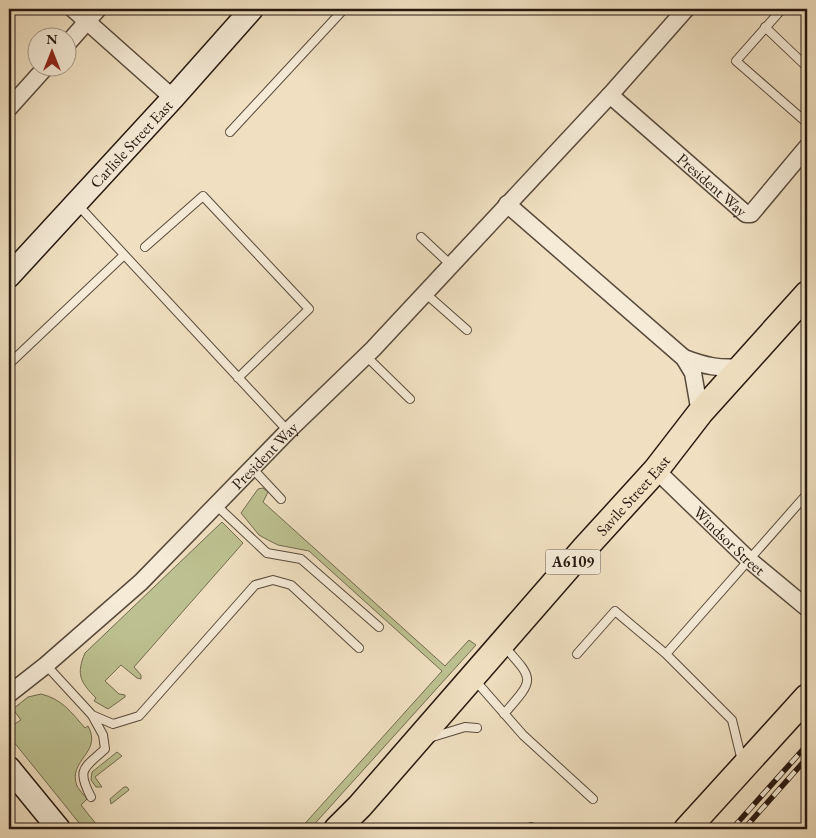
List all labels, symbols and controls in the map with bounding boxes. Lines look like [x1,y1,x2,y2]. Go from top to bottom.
north arrow [28,28,78,78]
text: N [46,30,58,48]
street label: Carlisle Street East [85,95,177,193]
street label: President Way [672,148,752,222]
street label: President Way [227,416,303,494]
street label: Savile Street East [591,451,675,540]
street label: Windsor Street [689,502,770,580]
road number: A6109 [546,550,600,574]

